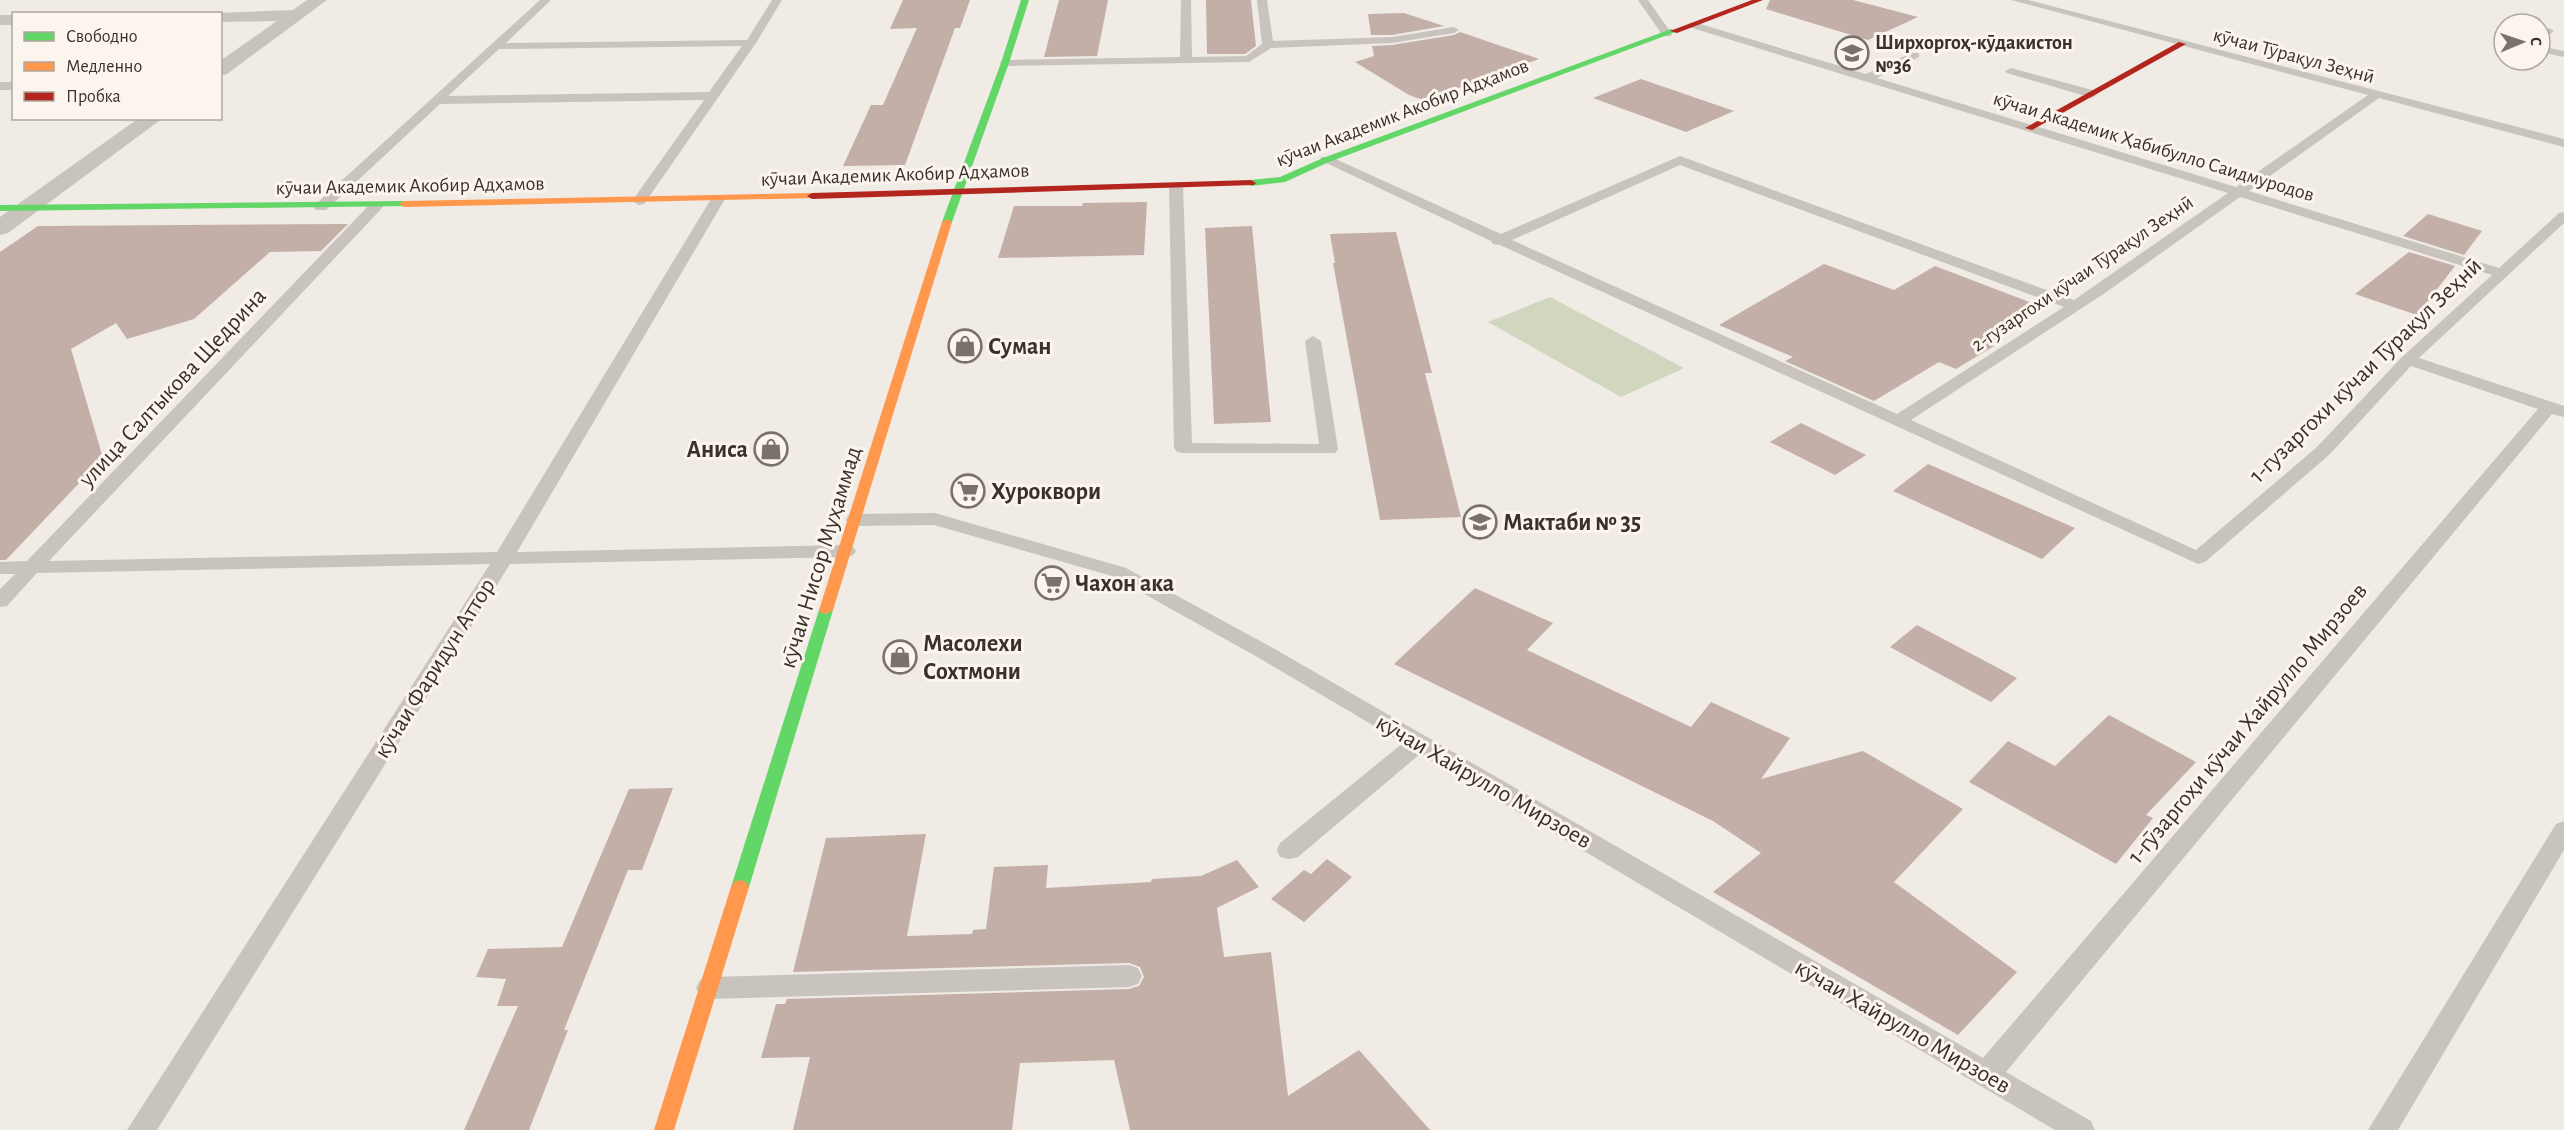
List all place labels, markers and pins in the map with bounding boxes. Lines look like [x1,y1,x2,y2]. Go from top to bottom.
place label: Ширхоргоҳ-кӯдакистон №36 [1875,33,2073,76]
school or university icon: Ширхоргоҳ-кӯдакистон №36 [1834,35,1870,71]
shop icon: Суман [947,328,983,364]
place label: Суман [988,335,1051,359]
shop icon: Аниса [753,431,789,467]
place label: Аниса [687,438,748,462]
supermarket icon: Хуроквори [950,473,986,509]
place label: Хуроквори [991,480,1101,504]
school or university icon: Мактаби № 35 [1462,504,1498,540]
place label: Мактаби № 35 [1503,511,1641,535]
supermarket icon: Чахон ака [1034,565,1070,601]
place label: Чахон ака [1075,572,1174,596]
place label: Масолехи Сохтмони [923,632,1023,684]
shop icon: Масолехи Сохтмони [882,639,918,675]

